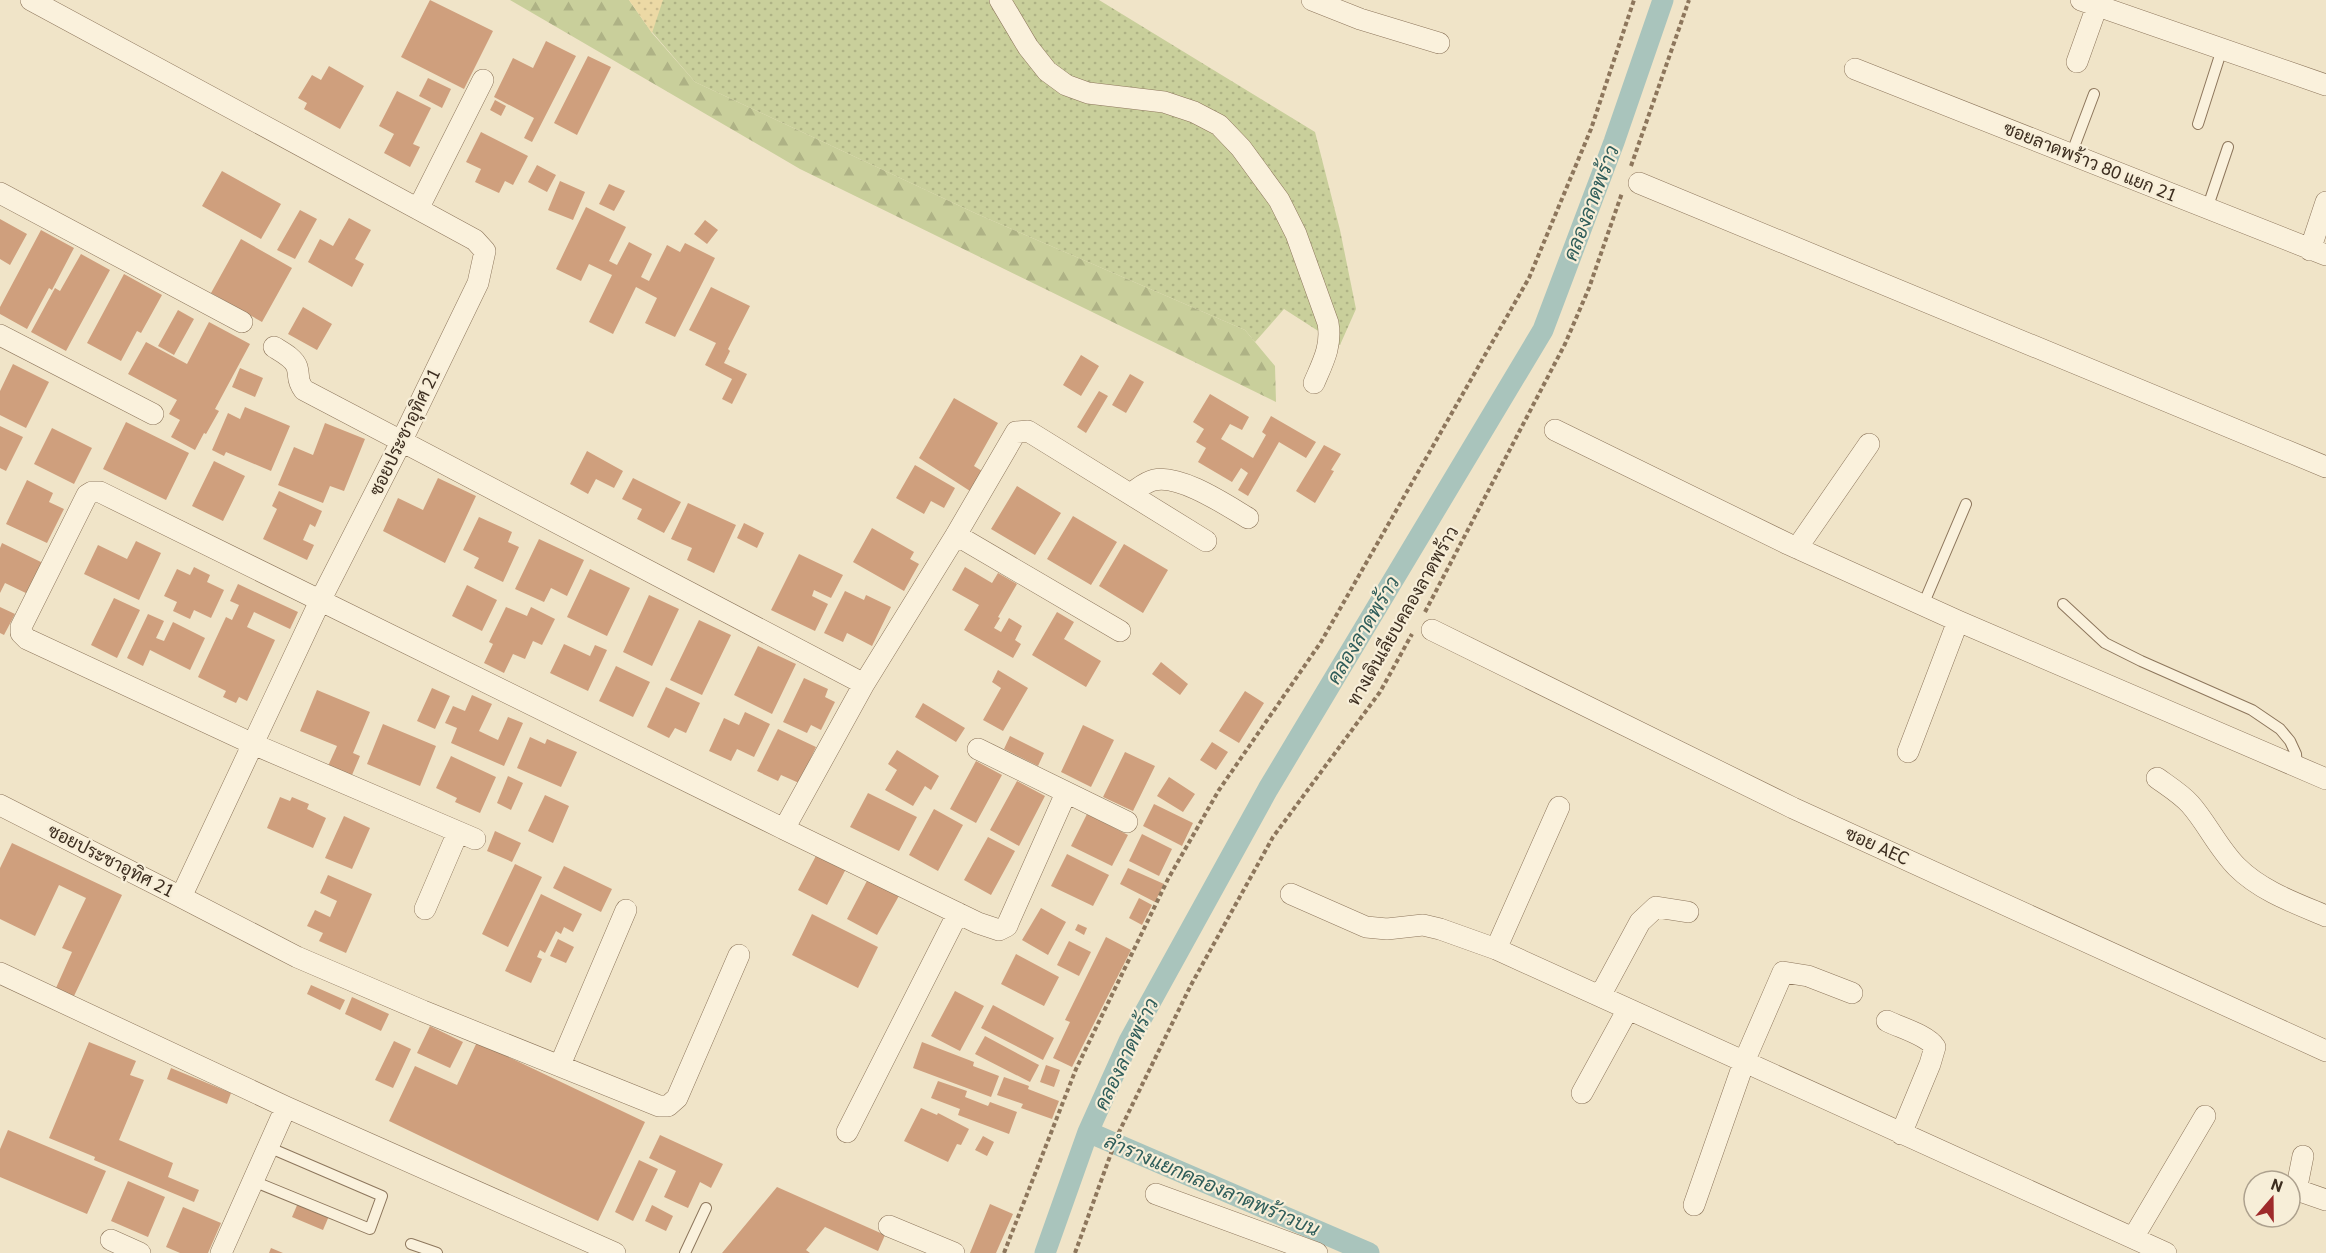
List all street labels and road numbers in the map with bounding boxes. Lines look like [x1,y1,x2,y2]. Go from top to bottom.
street label: ซอยลาดพร้าว 80 แยก 21 [2000,115,2181,206]
street label: ซอยประชาอุทิศ 21 [363,364,446,500]
street label: ทางเดินเลียบคลองลาดพร้าว [1343,522,1463,710]
street label: ซอยประชาอุทิศ 21 [44,818,179,903]
street label: ซอย AEC [1842,820,1914,869]

